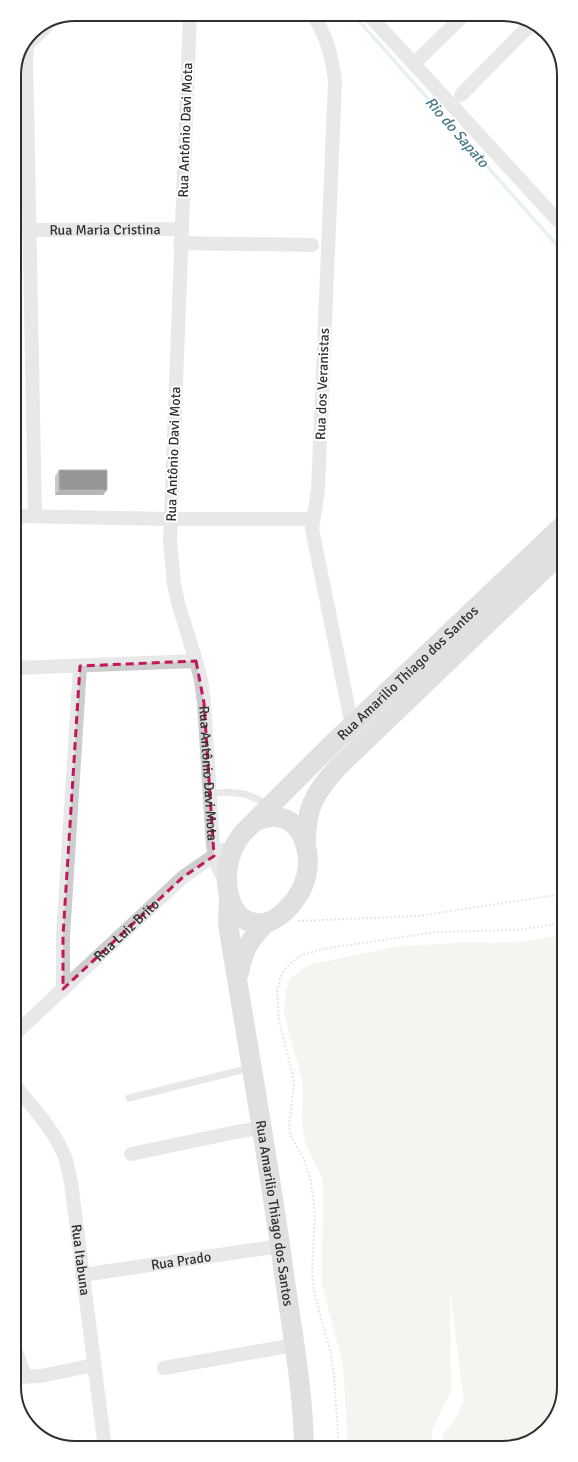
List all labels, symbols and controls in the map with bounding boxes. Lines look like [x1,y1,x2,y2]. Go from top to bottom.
street label: Rua Antônio Davi Mota [175,62,196,198]
water label: Rio do Sapato [422,93,493,172]
street label: Rua Maria Cristina [49,221,161,239]
street label: Rua dos Veranistas [312,328,333,440]
street label: Rua Antônio Davi Mota [163,386,184,522]
street label: Rua Amarilio Thiago dos Santos [334,602,482,744]
street label: Rua Antônio Davi Mota [195,705,221,841]
street label: Rua Luiz Brito [90,896,163,965]
street label: Rua Amarilio Thiago dos Santos [252,1119,297,1308]
street label: Rua Itabuna [67,1223,93,1297]
street label: Rua Prado [150,1248,212,1274]

